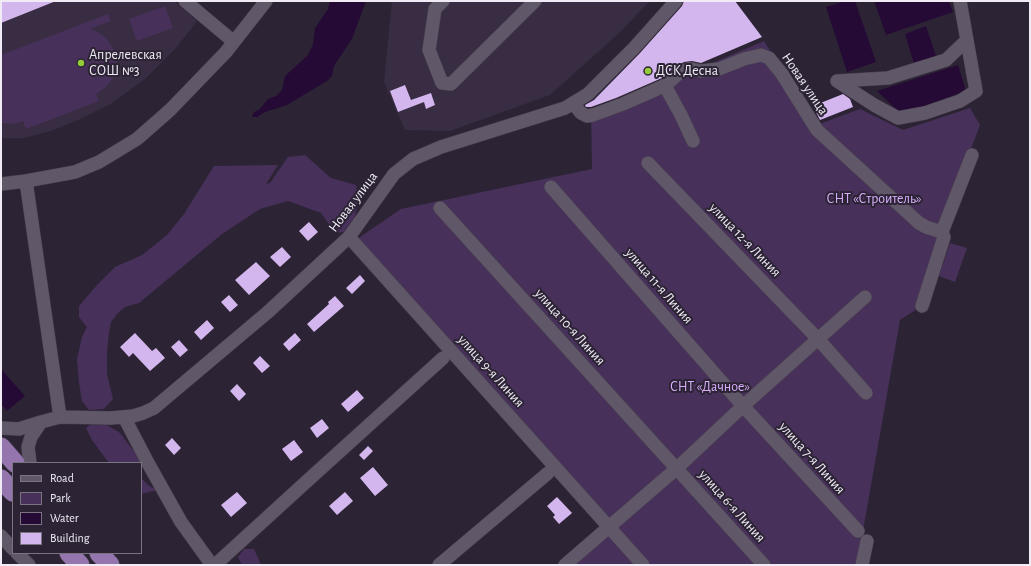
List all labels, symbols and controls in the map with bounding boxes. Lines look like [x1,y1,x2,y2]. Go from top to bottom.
place label: Апрелевская СОШ №3 [89,47,162,80]
street label: Новая улица [778,50,832,118]
marker: Апрелевская СОШ №3 [76,58,86,68]
place label: ДСК Десна [656,63,718,79]
marker: ДСК Десна [643,66,653,76]
street label: Новая улица [325,169,381,235]
park label: СНТ «Строитель» [827,191,921,207]
street label: улица 12-я Линия [705,199,785,281]
street label: улица 11-я Линия [622,245,696,327]
street label: улица 10-я Линия [531,285,609,369]
street label: улица 9-я Линия [454,331,528,411]
park label: СНТ «Дачное» [670,379,750,395]
street label: улица 7-я Линия [775,419,849,497]
legend [12,462,142,554]
street label: улица 6-я Линия [695,466,769,546]
text: Road [50,472,74,484]
text: Park [50,492,71,504]
text: Water [50,512,79,524]
text: Building [50,532,90,544]

